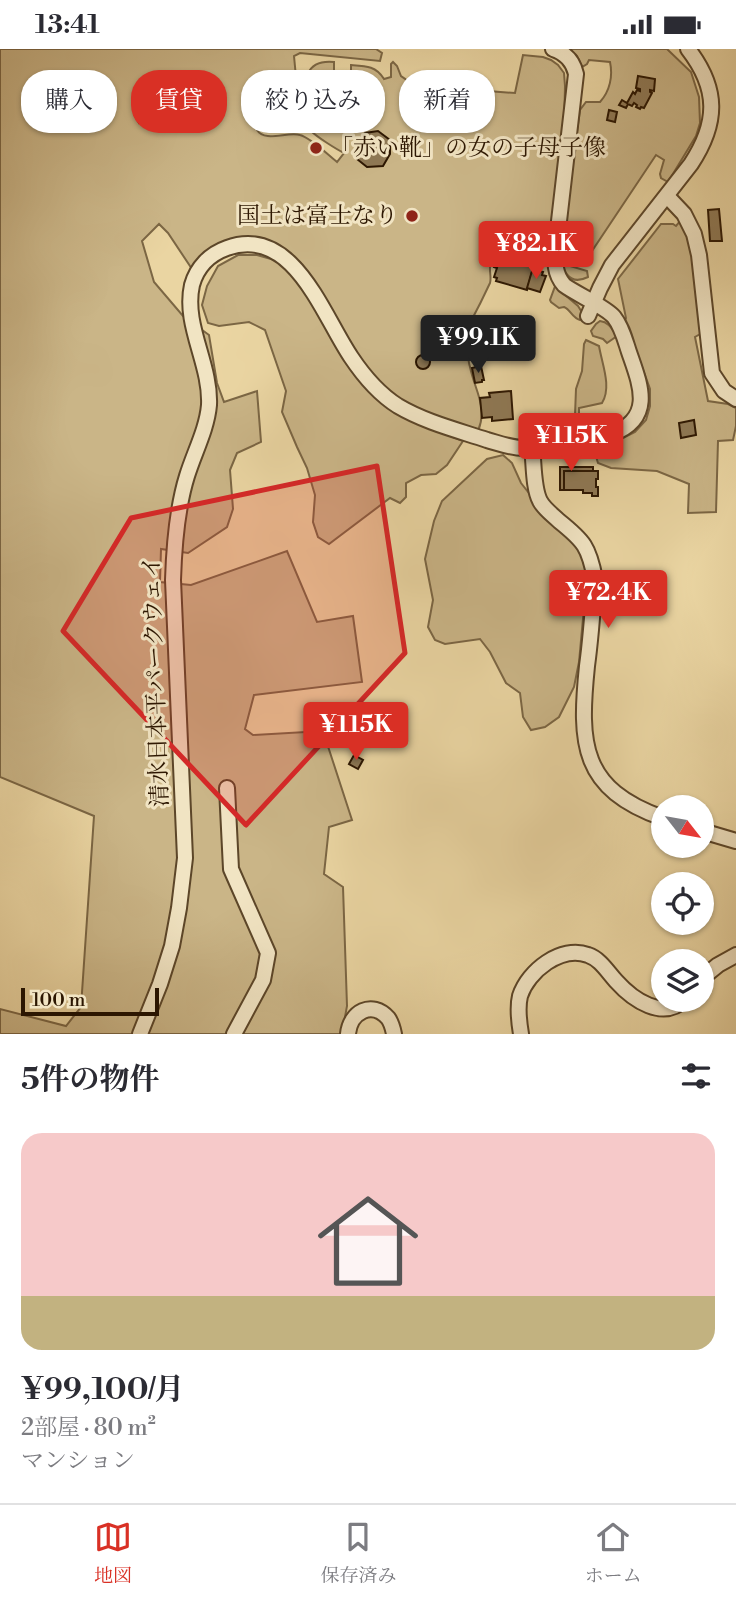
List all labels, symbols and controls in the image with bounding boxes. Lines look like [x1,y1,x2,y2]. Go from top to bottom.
text: 13:41 [35,9,100,41]
chip: 購入 [21,70,117,133]
chip: 賃貸 [131,70,227,133]
chip: 絞り込み [241,70,385,133]
chip: 新着 [399,70,495,133]
place label: 「赤い靴」の女の子母子像 [330,134,606,162]
marker: 「赤い靴」の女の子母子像 [308,140,324,156]
place label: 国土は富士なり [237,202,398,230]
marker: 国土は富士なり [404,208,420,224]
pin: ¥82.1K [479,222,593,281]
text: ¥82.1K [495,230,577,258]
pin: ¥99.1K [421,315,535,375]
text: ¥99.1K [437,324,519,352]
pin: ¥115K [522,413,620,473]
text: ¥115K [534,422,608,450]
street label: 清水日本平パークウェイ [138,555,174,807]
pin: ¥72.4K [551,571,665,630]
text: ¥72.4K [565,579,651,607]
pin: ¥115K [307,703,405,762]
text: ¥115K [319,711,393,739]
north arrow [651,795,714,857]
map controls [651,795,714,1012]
button: locate [651,872,714,935]
button: layers [651,949,714,1012]
scale bar [21,985,159,1017]
text: 100 m [32,988,85,1012]
icon: filters [677,1057,715,1095]
text: 5件の物件 [21,1061,160,1099]
icon: home [305,1178,431,1304]
text: ¥99,100/月 [21,1371,184,1409]
text: 2部屋 · 80 m² [21,1414,156,1442]
text: マンション [21,1447,135,1475]
tab: 地図 [94,1518,132,1588]
tab: 保存済み [320,1518,397,1588]
tab: ホーム [585,1518,642,1588]

